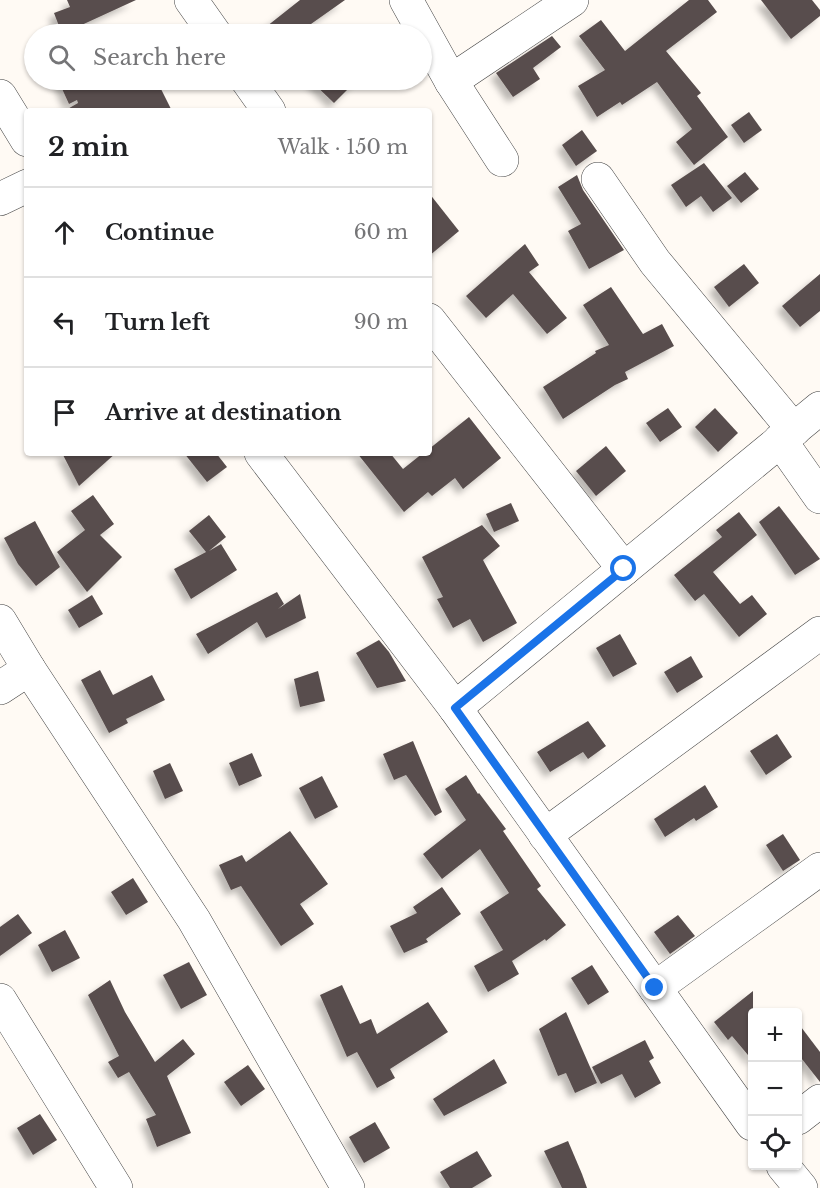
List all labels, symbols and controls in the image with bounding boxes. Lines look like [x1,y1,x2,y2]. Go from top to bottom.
search box [24,24,432,90]
icon: search [45,41,78,74]
text: Search here [93,44,226,71]
text: 2 min [48,131,129,163]
text: Walk · 150 m [278,135,408,159]
icon: ahead [48,216,81,249]
text: Continue [105,219,214,246]
text: 60 m [354,220,408,244]
icon: left [48,306,81,339]
text: Turn left [105,309,210,336]
text: 90 m [354,310,408,334]
icon: arrive [48,396,81,429]
text: Arrive at destination [105,399,342,426]
route start [610,555,636,581]
route end [641,974,667,1000]
map controls [748,1008,802,1170]
button: + [748,1008,802,1062]
button: − [748,1062,802,1116]
button: locate [748,1116,802,1170]

